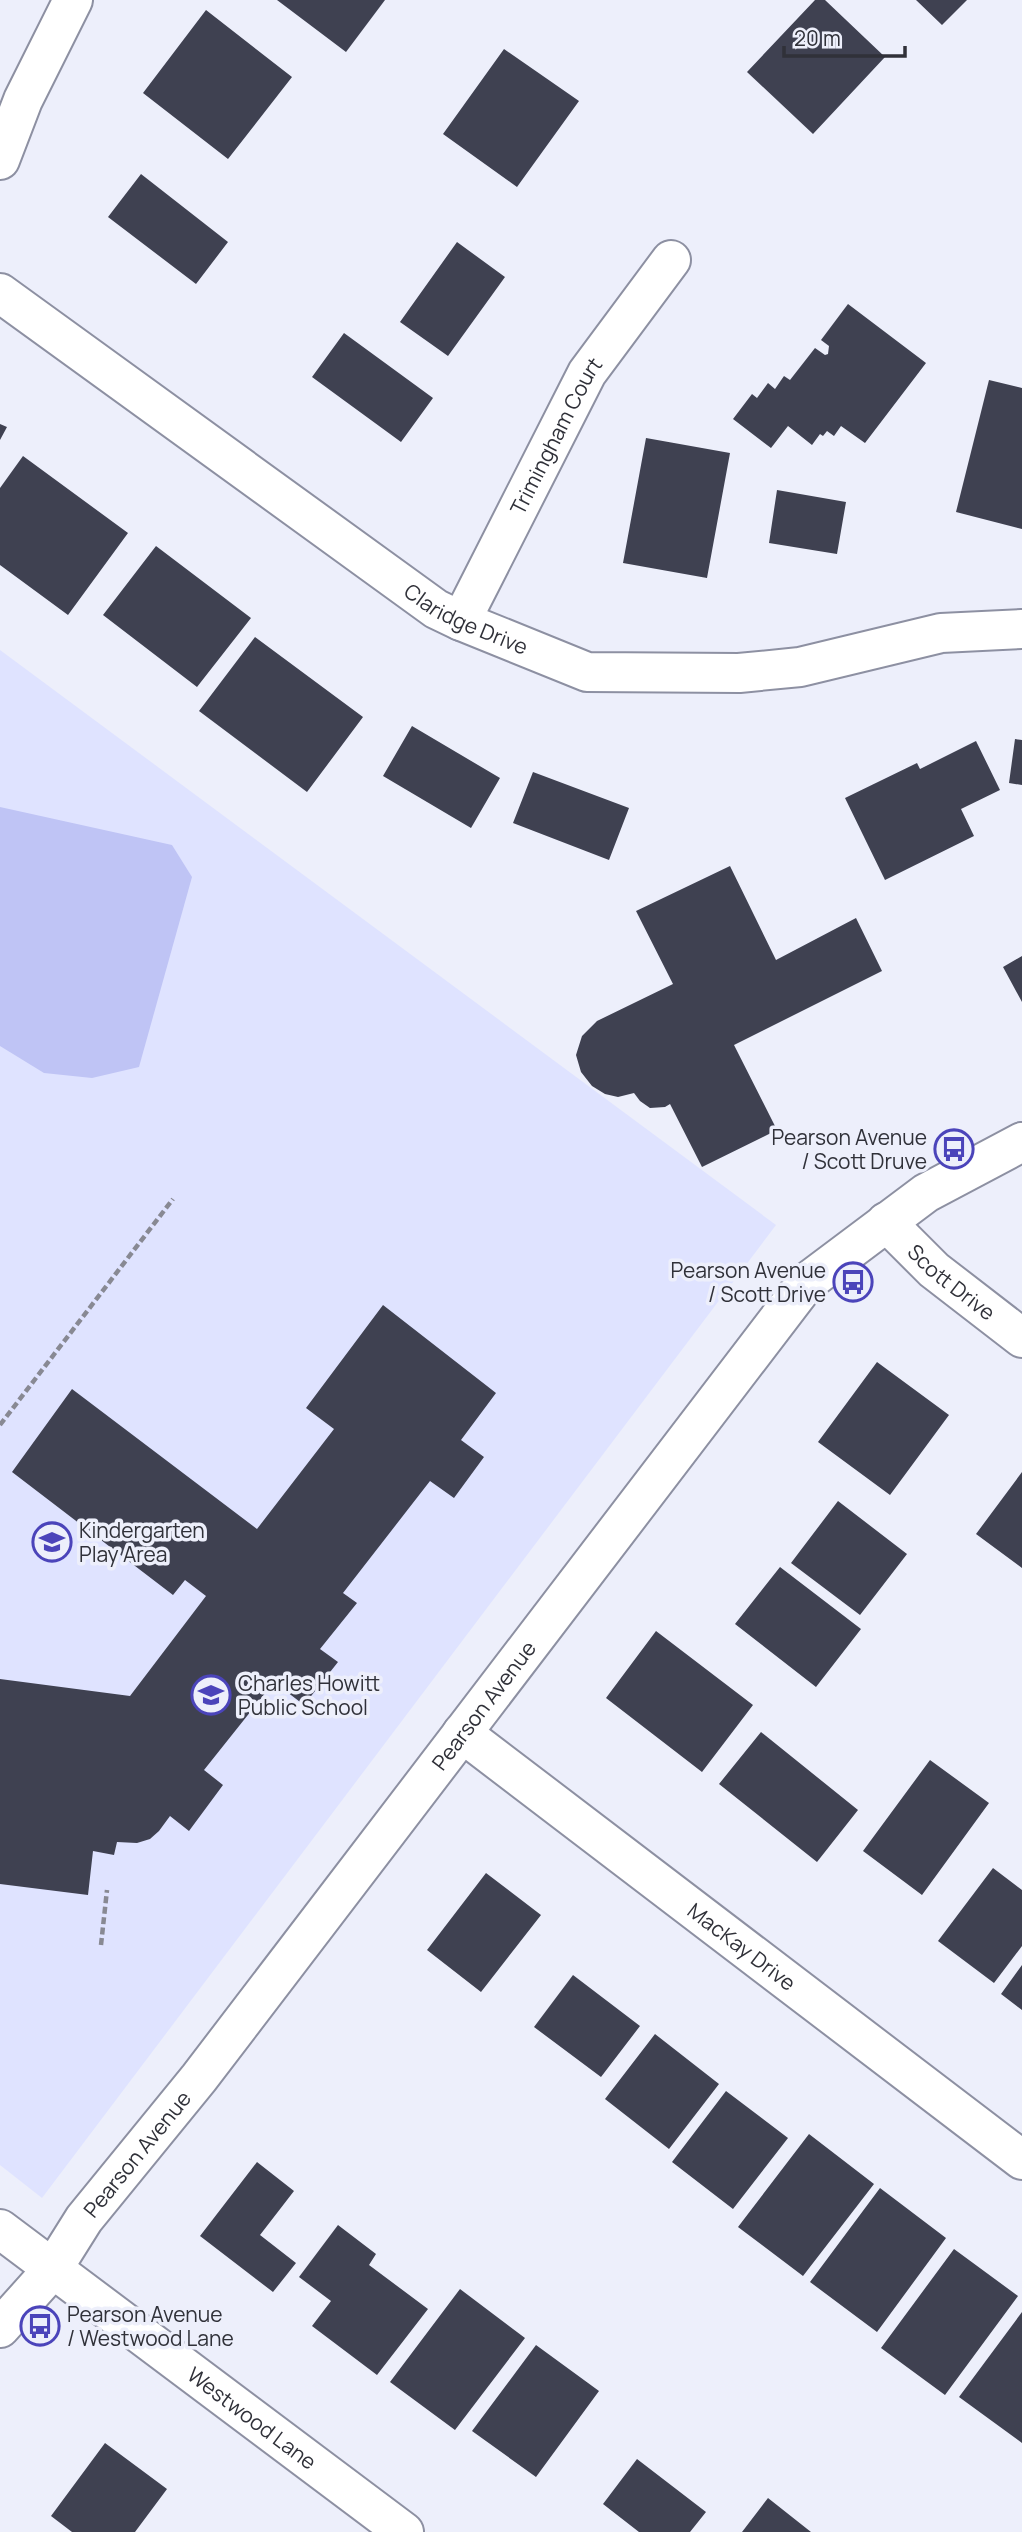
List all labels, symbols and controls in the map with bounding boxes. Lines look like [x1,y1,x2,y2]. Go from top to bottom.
scale bar [784,14,905,58]
text: 20 m [794,24,841,52]
street label: Trimingham Court [503,351,608,519]
street label: Claridge Drive [399,577,532,661]
place label: Pearson Avenue / Scott Druve [771,1123,927,1175]
bus stop icon: Pearson Avenue / Scott Druve [933,1128,975,1170]
street label: Scott Drive [902,1238,1001,1326]
place label: Pearson Avenue / Scott Drive [670,1256,826,1308]
bus stop icon: Pearson Avenue / Scott Drive [832,1261,874,1303]
place label: Kindergarten Play Area [79,1516,205,1568]
school or university icon: Kindergarten Play Area [31,1521,73,1563]
street label: Pearson Avenue [425,1635,542,1776]
place label: Charles Howitt Public School [238,1669,380,1721]
school or university icon: Charles Howitt Public School [190,1674,232,1716]
street label: MacKay Drive [682,1896,802,1997]
street label: Pearson Avenue [77,2085,197,2223]
place label: Pearson Avenue / Westwood Lane [67,2300,234,2352]
bus stop icon: Pearson Avenue / Westwood Lane [19,2305,61,2347]
street label: Westwood Lane [182,2360,322,2476]

